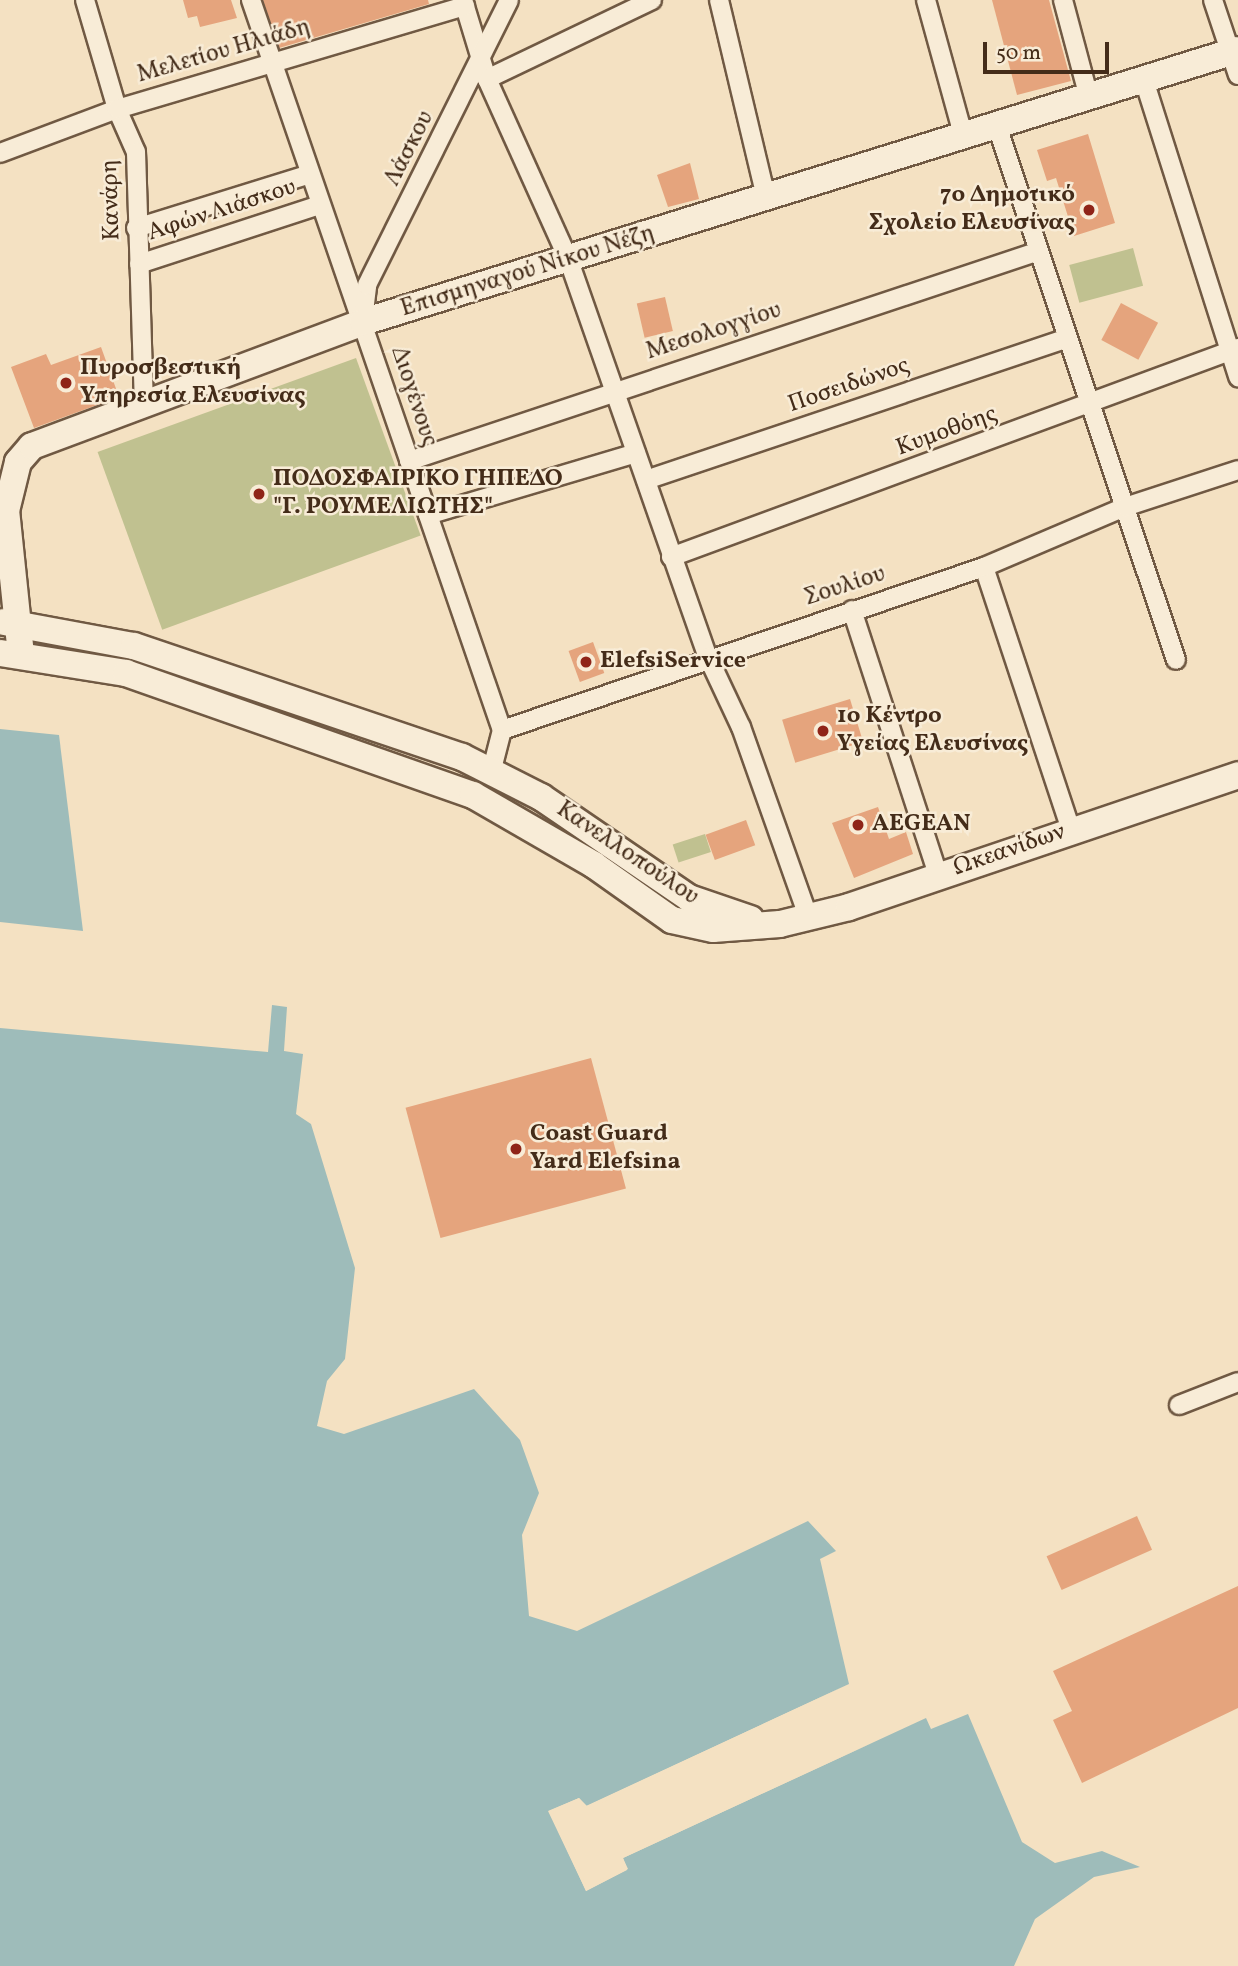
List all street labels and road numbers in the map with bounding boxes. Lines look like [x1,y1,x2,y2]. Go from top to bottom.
street label: Μελετίου Ηλιάδη [134,13,314,91]
street label: Λάσκου [379,107,441,191]
street label: Κανάρη [96,159,128,241]
street label: Αφών Λιάσκου [144,173,300,249]
street label: Επισμηναγού Νίκου Νέζη [397,220,659,324]
street label: Μεσολογγίου [643,297,785,367]
street label: Διογένους [383,343,443,451]
street label: Ποσειδώνος [785,352,913,420]
street label: Κυμοθόης [893,400,1001,464]
street label: Σουλίου [801,560,889,614]
street label: Κανελλοπούλου [550,796,704,912]
street label: Ωκεανίδων [949,818,1069,884]

